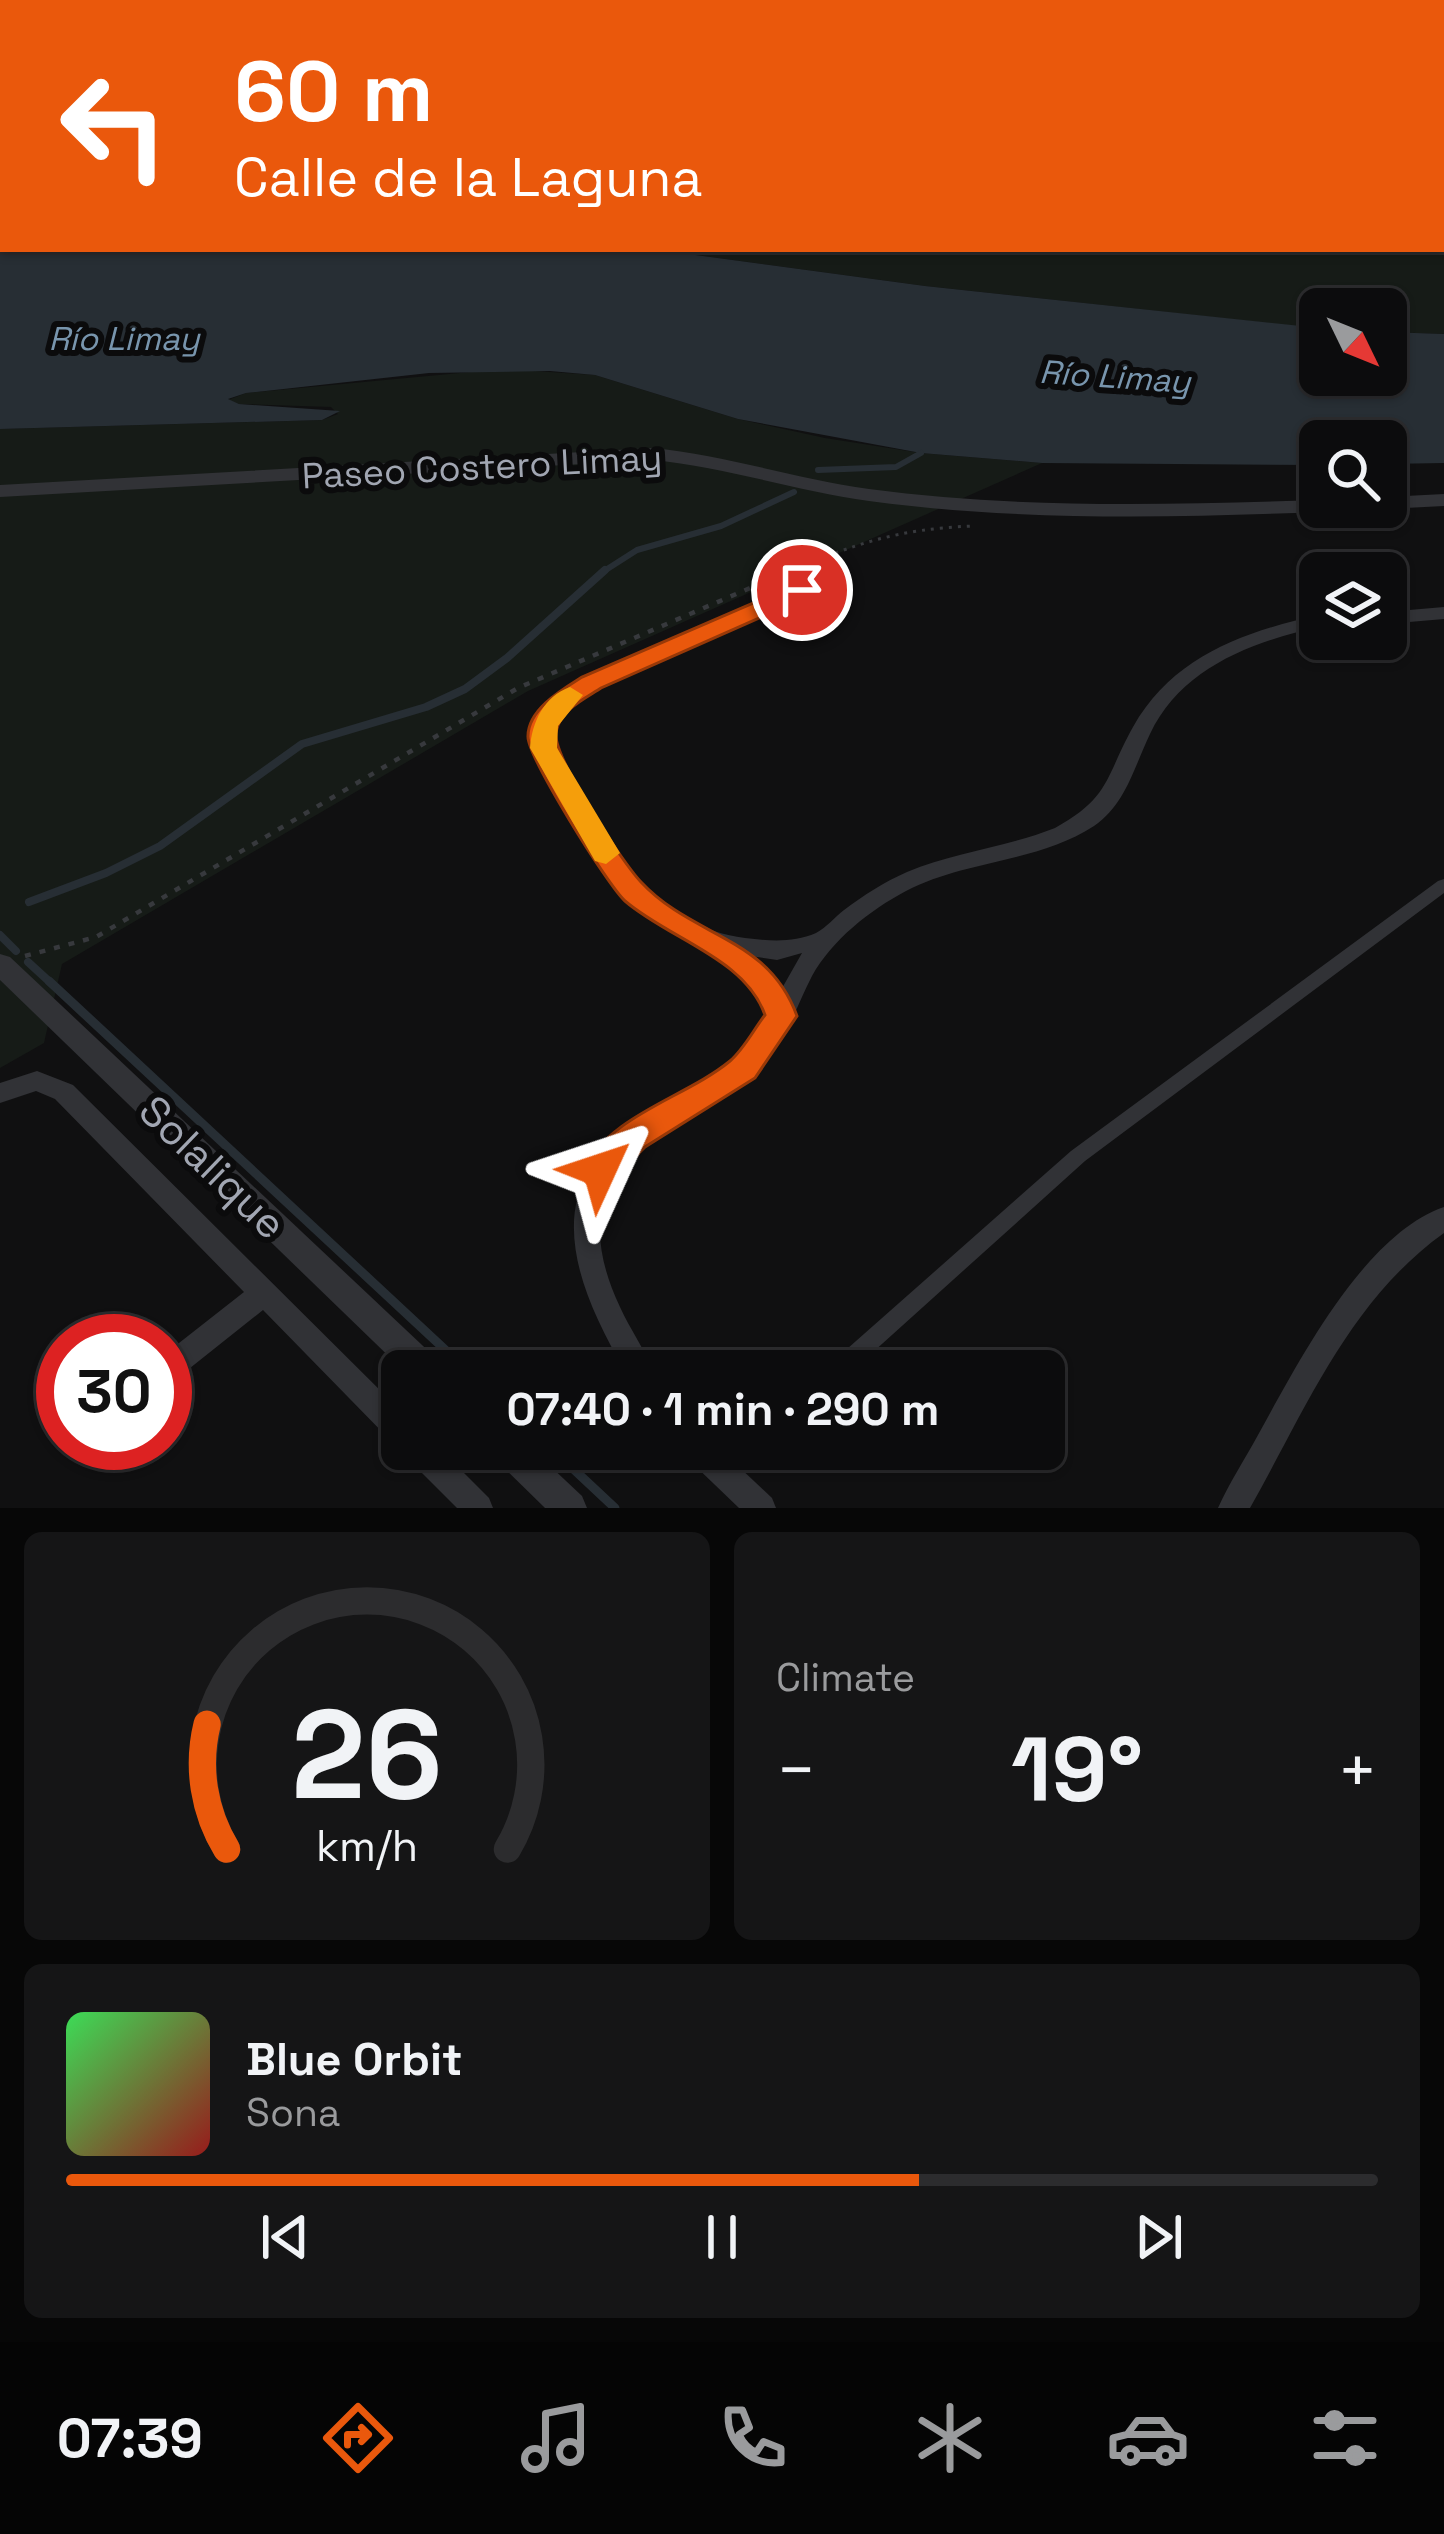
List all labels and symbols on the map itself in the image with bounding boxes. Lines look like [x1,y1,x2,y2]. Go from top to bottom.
north arrow [1299,288,1407,396]
water label: Río Limay [48,318,201,360]
water label: Río Limay [1038,351,1194,403]
street label: Paseo Costero Limay [301,435,663,499]
pin [751,539,853,641]
street label: Solalique [128,1084,297,1250]
position arrow [537,1107,663,1233]
speed limit sign: 30 [36,1314,192,1470]

